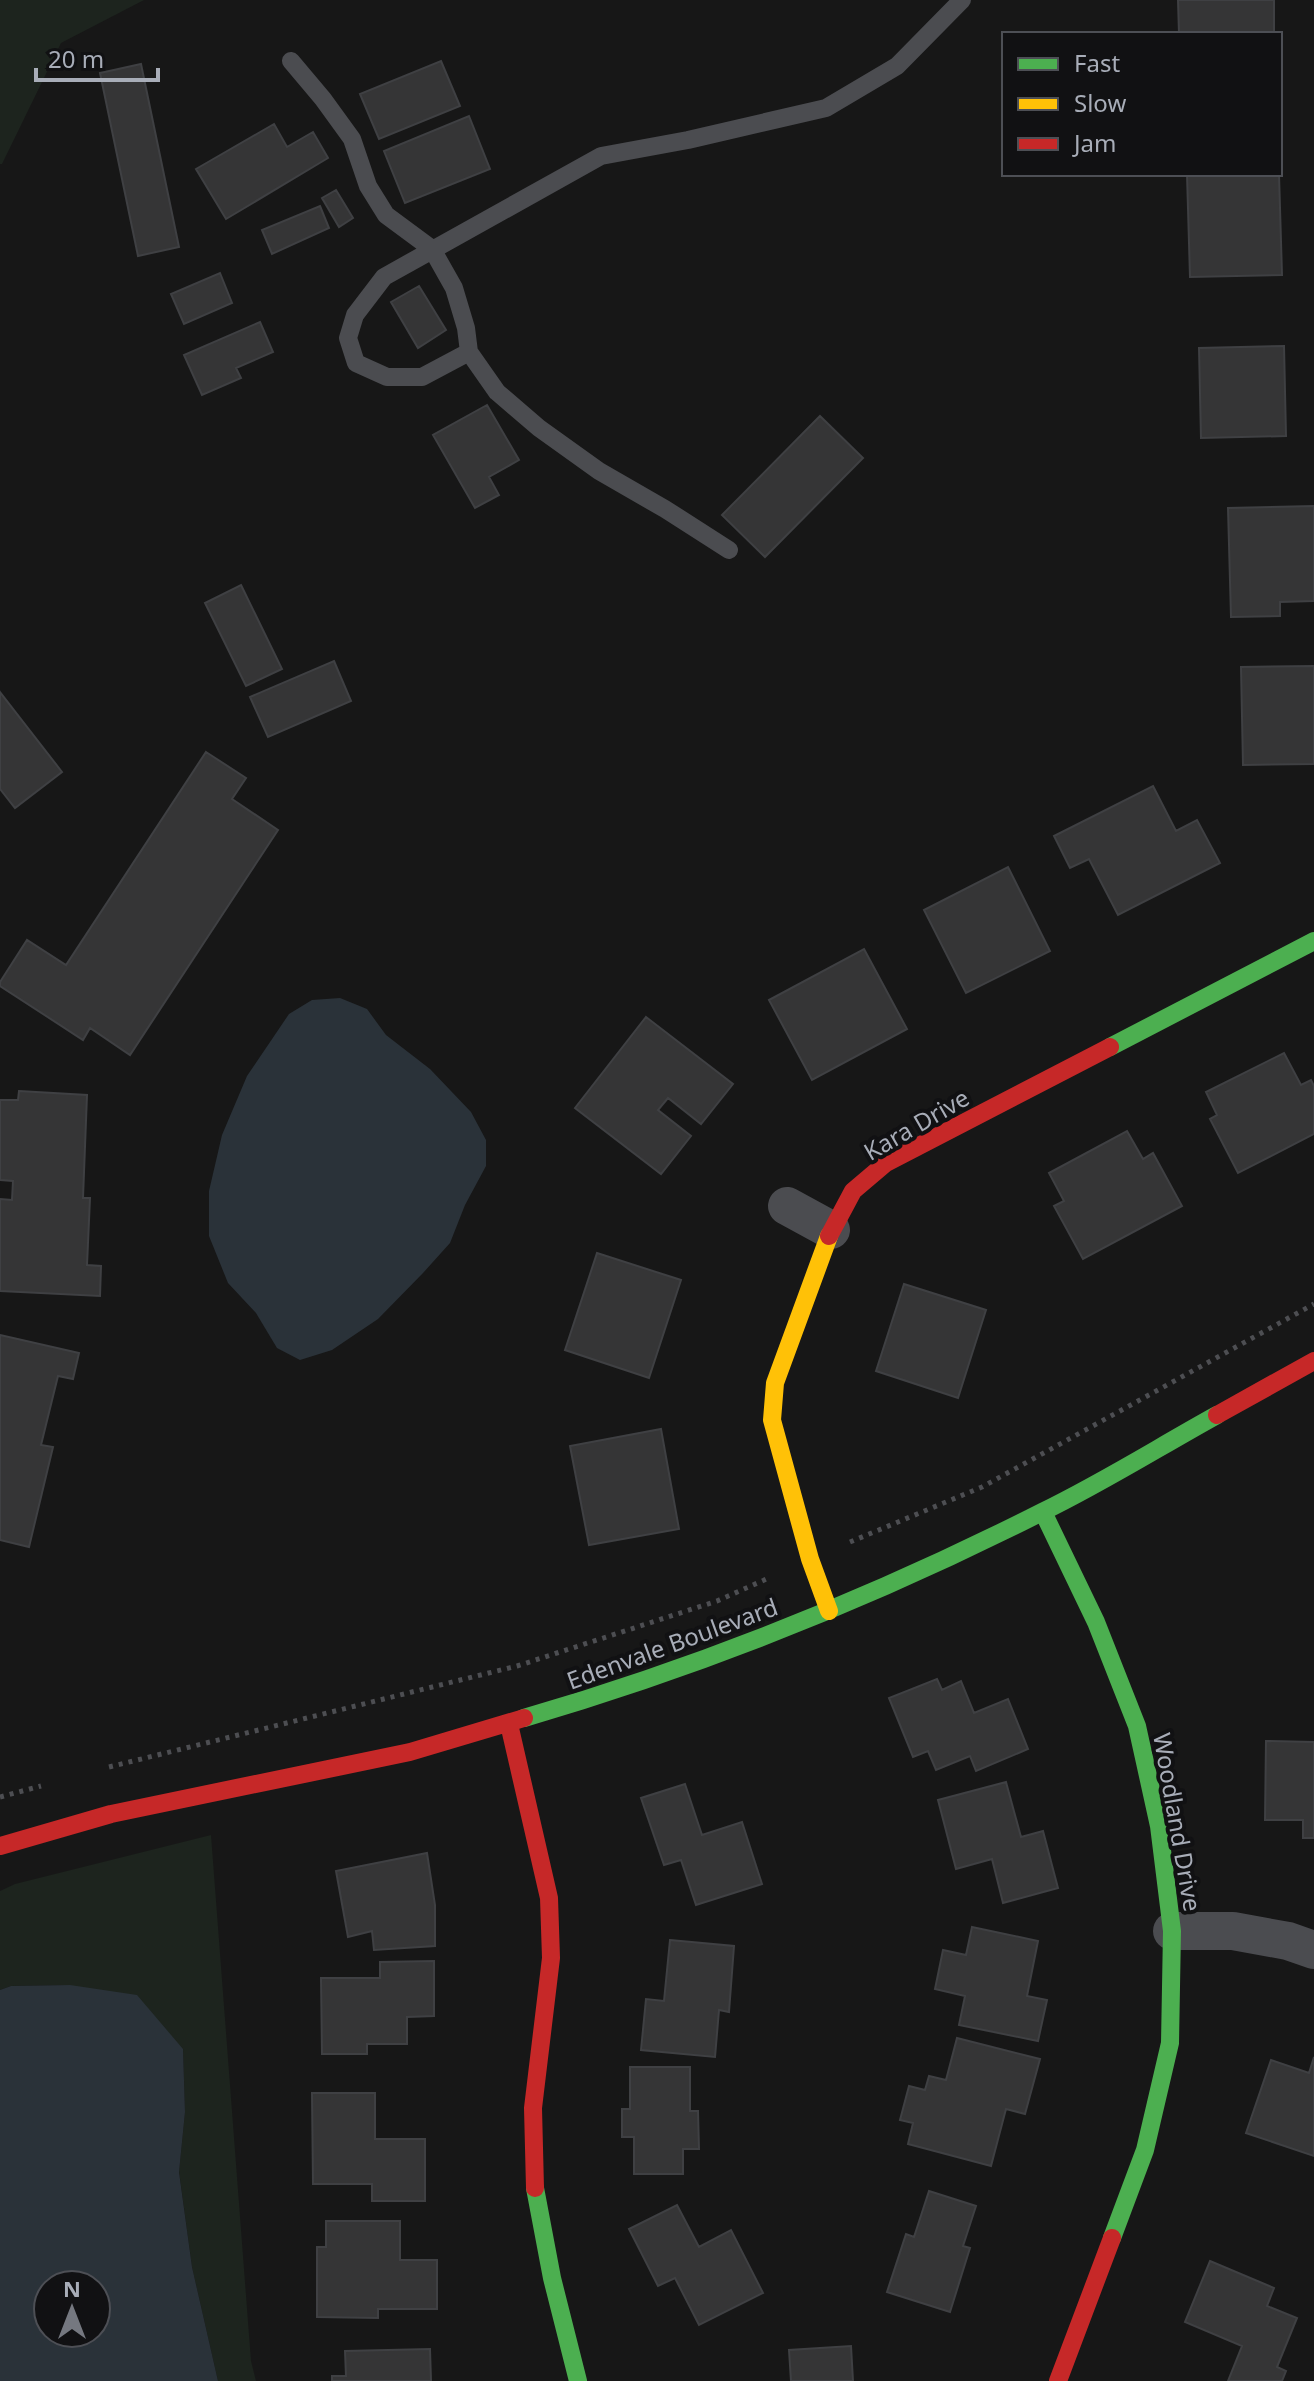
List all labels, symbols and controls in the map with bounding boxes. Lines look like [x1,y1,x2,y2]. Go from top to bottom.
scale bar [36,32,158,82]
legend [1002,32,1282,176]
text: 20 m [48,42,104,75]
text: Fast [1074,46,1120,79]
text: Slow [1074,86,1126,119]
text: Jam [1072,126,1116,159]
street label: Kara Drive [857,1081,975,1167]
street label: Edenvale Boulevard [562,1590,782,1696]
street label: Woodland Drive [1146,1730,1210,1914]
north arrow [32,2269,112,2349]
text: N [63,2273,81,2303]

